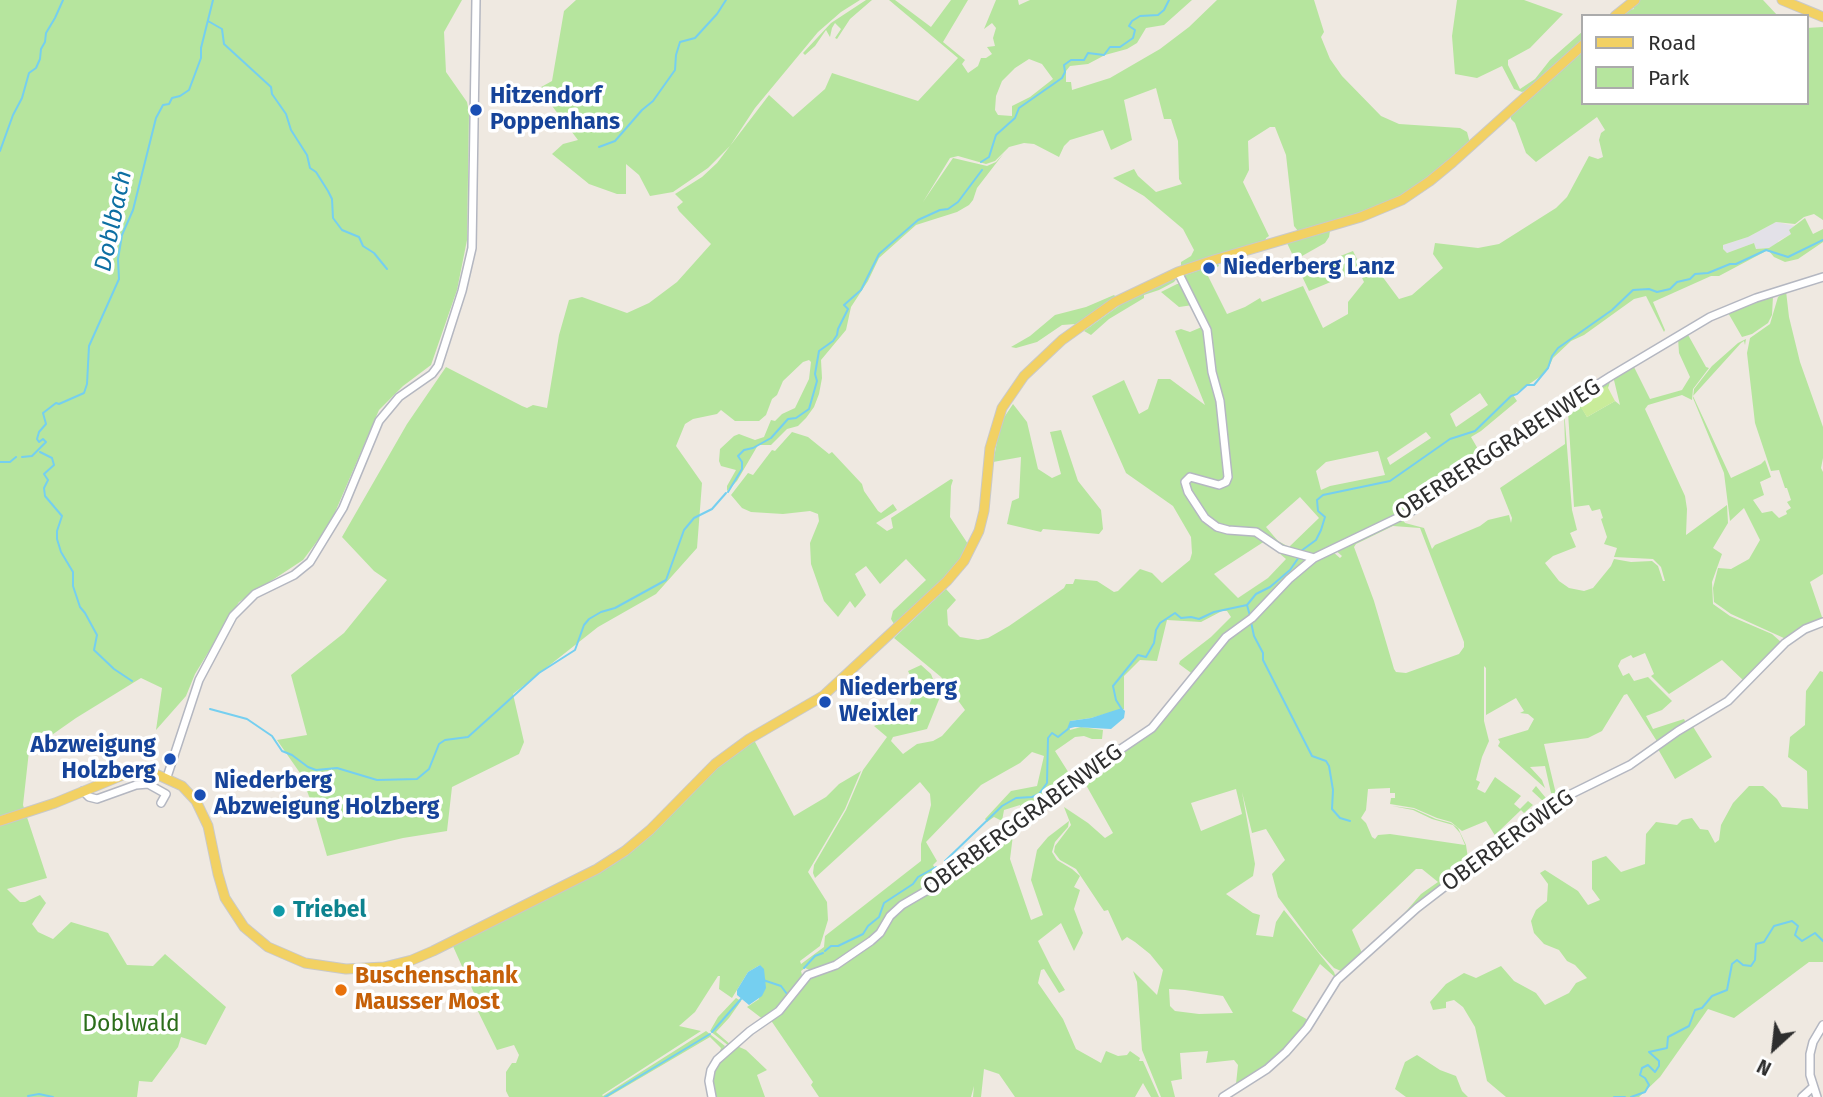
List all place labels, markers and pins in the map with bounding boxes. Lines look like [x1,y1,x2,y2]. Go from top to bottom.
place label: Hitzendorf Poppenhans [490,83,620,137]
marker: Hitzendorf Poppenhans [468,102,484,118]
place label: Niederberg Lanz [1223,254,1395,282]
marker: Niederberg Lanz [1201,260,1217,276]
place label: Niederberg Weixler [839,675,957,729]
marker: Niederberg Weixler [817,694,833,710]
place label: Abzweigung Holzberg [30,732,156,786]
marker: Abzweigung Holzberg [162,751,178,767]
place label: Niederberg Abzweigung Holzberg [214,768,439,822]
marker: Niederberg Abzweigung Holzberg [192,787,208,803]
place label: Triebel [293,897,366,925]
marker: Triebel [271,903,287,919]
place label: Buschenschank Mausser Most [355,963,518,1017]
marker: Buschenschank Mausser Most [333,982,349,998]

